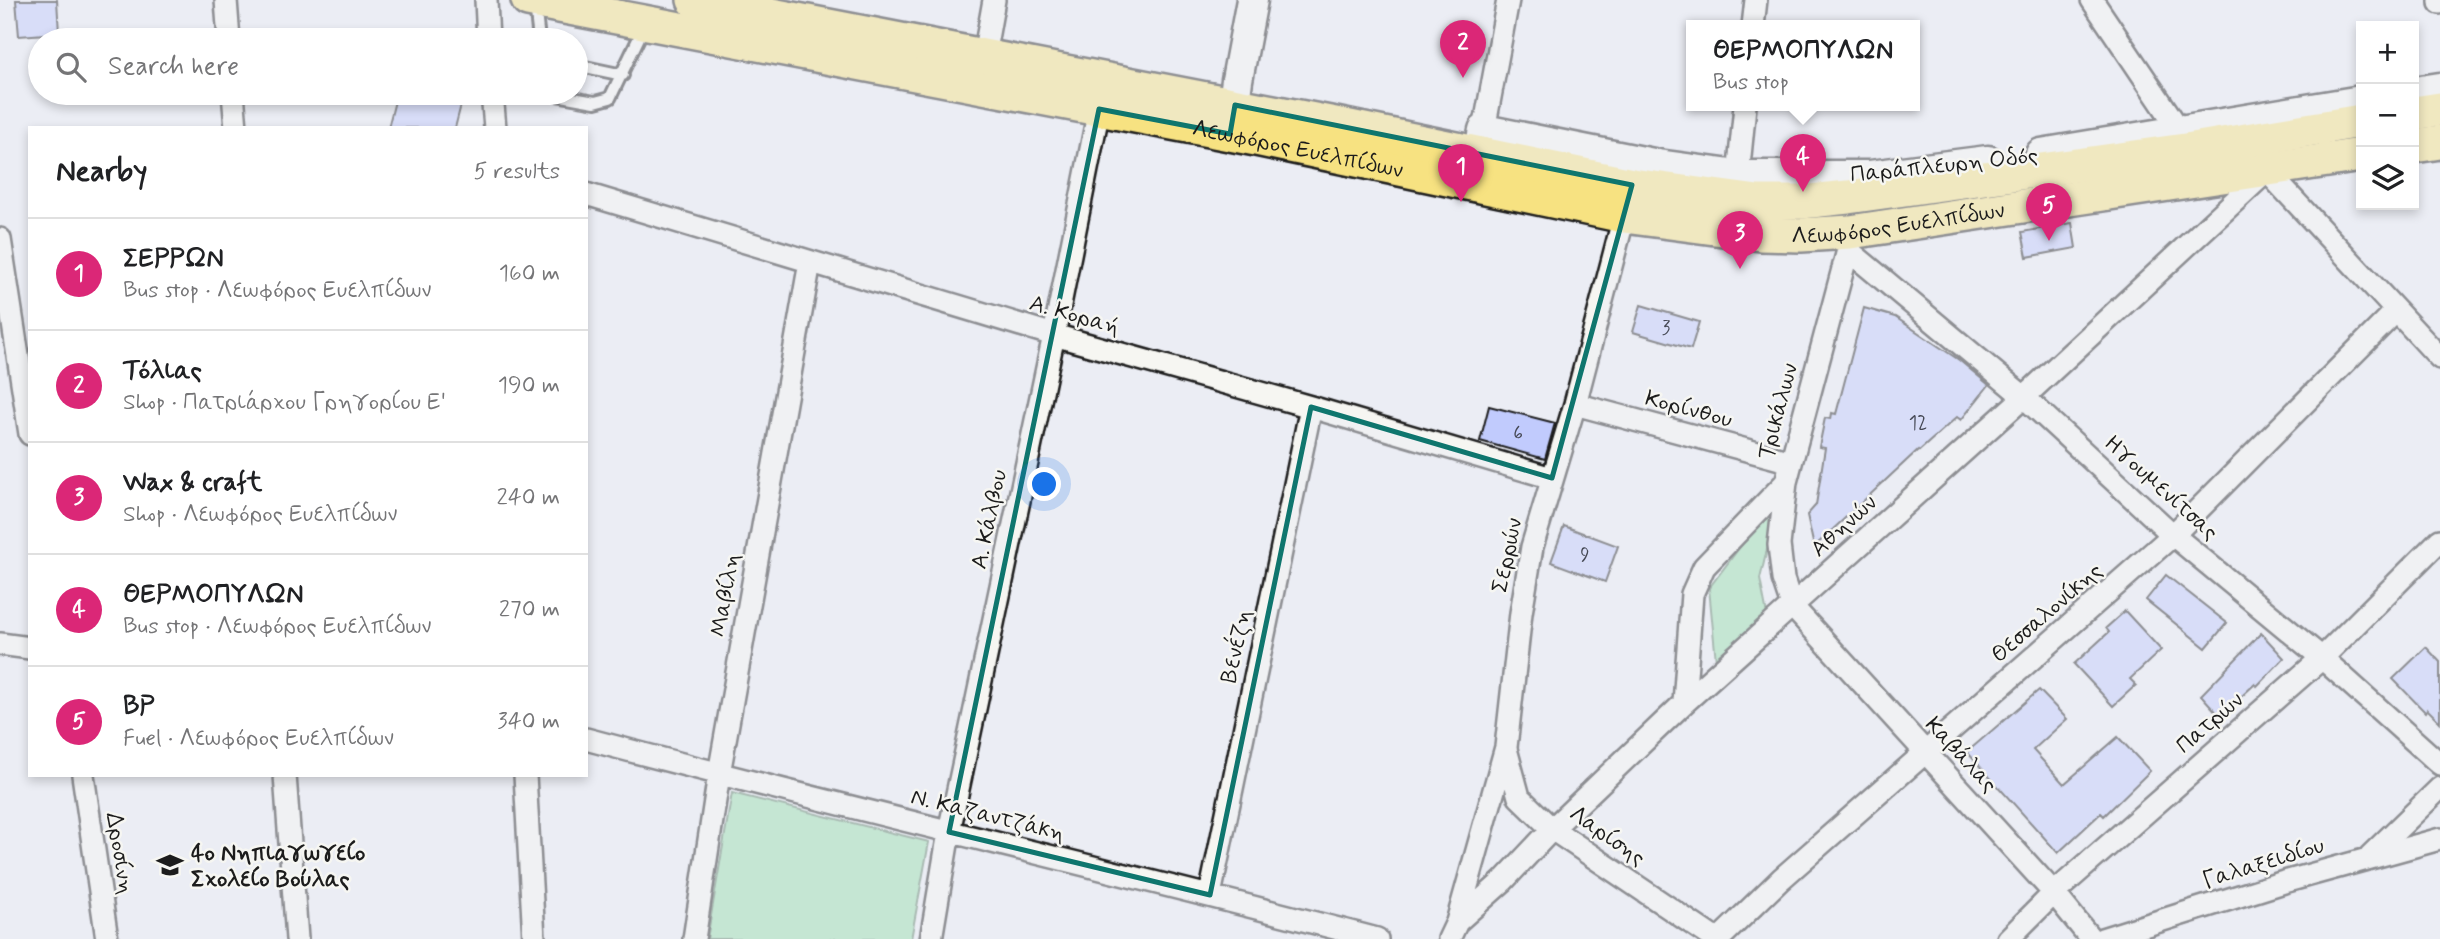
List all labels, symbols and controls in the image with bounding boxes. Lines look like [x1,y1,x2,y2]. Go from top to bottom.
pin: 2 [1440,20,1486,78]
popup [1686,20,1920,111]
map controls [2356,21,2419,210]
button: + [2356,21,2419,84]
search box [28,28,588,105]
text: ΘΕΡΜΟΠΥΛΩΝ [1713,34,1893,68]
icon: search [52,48,90,86]
text: Search here [108,50,239,84]
text: Bus stop [1713,68,1789,98]
button: − [2356,84,2419,147]
street label: Λεωφόρος Ευελπίδων [1189,114,1406,186]
pin: 4 [1780,134,1826,192]
street label: Παράπλευρη Οδός [1849,141,2040,191]
pin: 1 [1438,144,1484,202]
button: layers [2356,147,2419,210]
text: Nearby [56,152,147,191]
text: 5 results [474,157,560,187]
pin: 5 [2026,183,2072,241]
street label: Λεωφόρος Ευελπίδων [1791,196,2007,252]
pin: 3 [1717,211,1763,269]
text: ΣΕΡΡΩΝ [123,242,224,276]
text: 1 [74,259,84,289]
text: 160 m [499,259,560,289]
text: Bus stop · Λεωφόρος Ευελπίδων [123,276,431,306]
street label: Α. Κοραή [1026,289,1123,343]
house number: 3 [1662,316,1671,341]
text: Τόλιας [123,354,202,388]
street label: Τρικάλων [1752,360,1806,463]
text: 2 [73,371,85,401]
text: 190 m [498,371,560,401]
street label: Κορίνθου [1642,384,1735,436]
text: Shop · Πατριάρχου Γρηγορίου Ε' [123,388,446,418]
house number: 12 [1909,411,1927,436]
house number: 6 [1513,421,1523,446]
street label: Ηγουμενίτσας [2097,429,2224,548]
text: Wax & craft [123,466,262,500]
street label: A. Κάλβου [965,467,1015,572]
your location [1027,467,1061,501]
text: 3 [74,483,84,513]
text: 240 m [496,483,560,513]
street label: Αθηνών [1805,489,1884,564]
text: Shop · Λεωφόρος Ευελπίδων [123,500,397,530]
street label: Σερρών [1485,515,1531,596]
house number: 9 [1580,543,1590,568]
street label: Μαβίλη [704,551,748,640]
street label: Θεσσαλονίκης [1985,557,2110,670]
text: ΘΕΡΜΟΠΥΛΩΝ [123,578,303,612]
text: 4 [72,595,86,625]
text: 270 m [499,595,560,625]
street label: Βενέζη [1213,607,1259,686]
text: Bus stop · Λεωφόρος Ευελπίδων [123,612,431,642]
street label: Πατρών [2170,686,2250,761]
text: BP [123,690,154,724]
text: 5 [72,707,86,737]
text: 340 m [497,707,560,737]
street label: Καβάλας [1918,711,2003,800]
text: Fuel · Λεωφόρος Ευελπίδων [123,724,394,754]
street label: Ν. Καζαντζάκη [907,782,1068,850]
street label: Λαρίσης [1563,800,1651,874]
street label: Δροσίνη [98,810,140,896]
street label: Γαλαξειδίου [2199,831,2328,897]
place label: 4ο Νηπιαγωγείο Σχολείο Βούλας [191,839,365,895]
school or university icon: 4ο Νηπιαγωγείο Σχολείο Βούλας [155,850,185,880]

